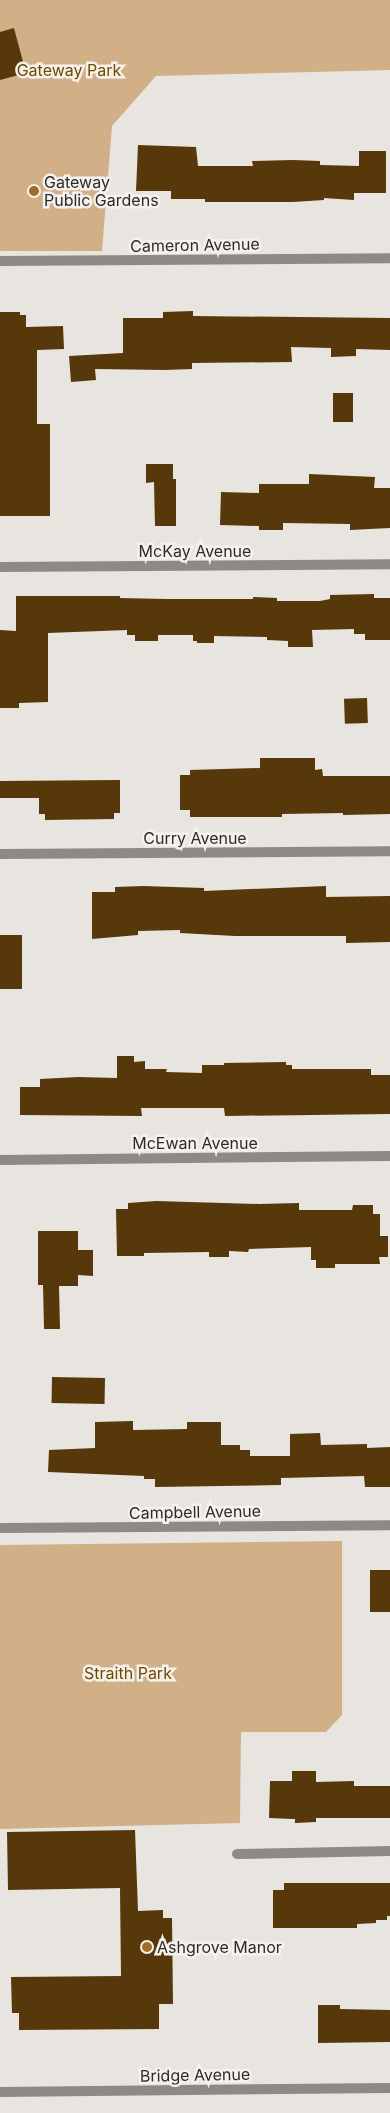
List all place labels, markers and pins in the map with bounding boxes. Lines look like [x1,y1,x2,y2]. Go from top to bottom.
place label: Gateway Public Gardens [44,172,159,210]
marker: Gateway Public Gardens [28,185,40,197]
place label: Ashgrove Manor [157,1937,282,1957]
marker: Ashgrove Manor [141,1941,153,1953]

